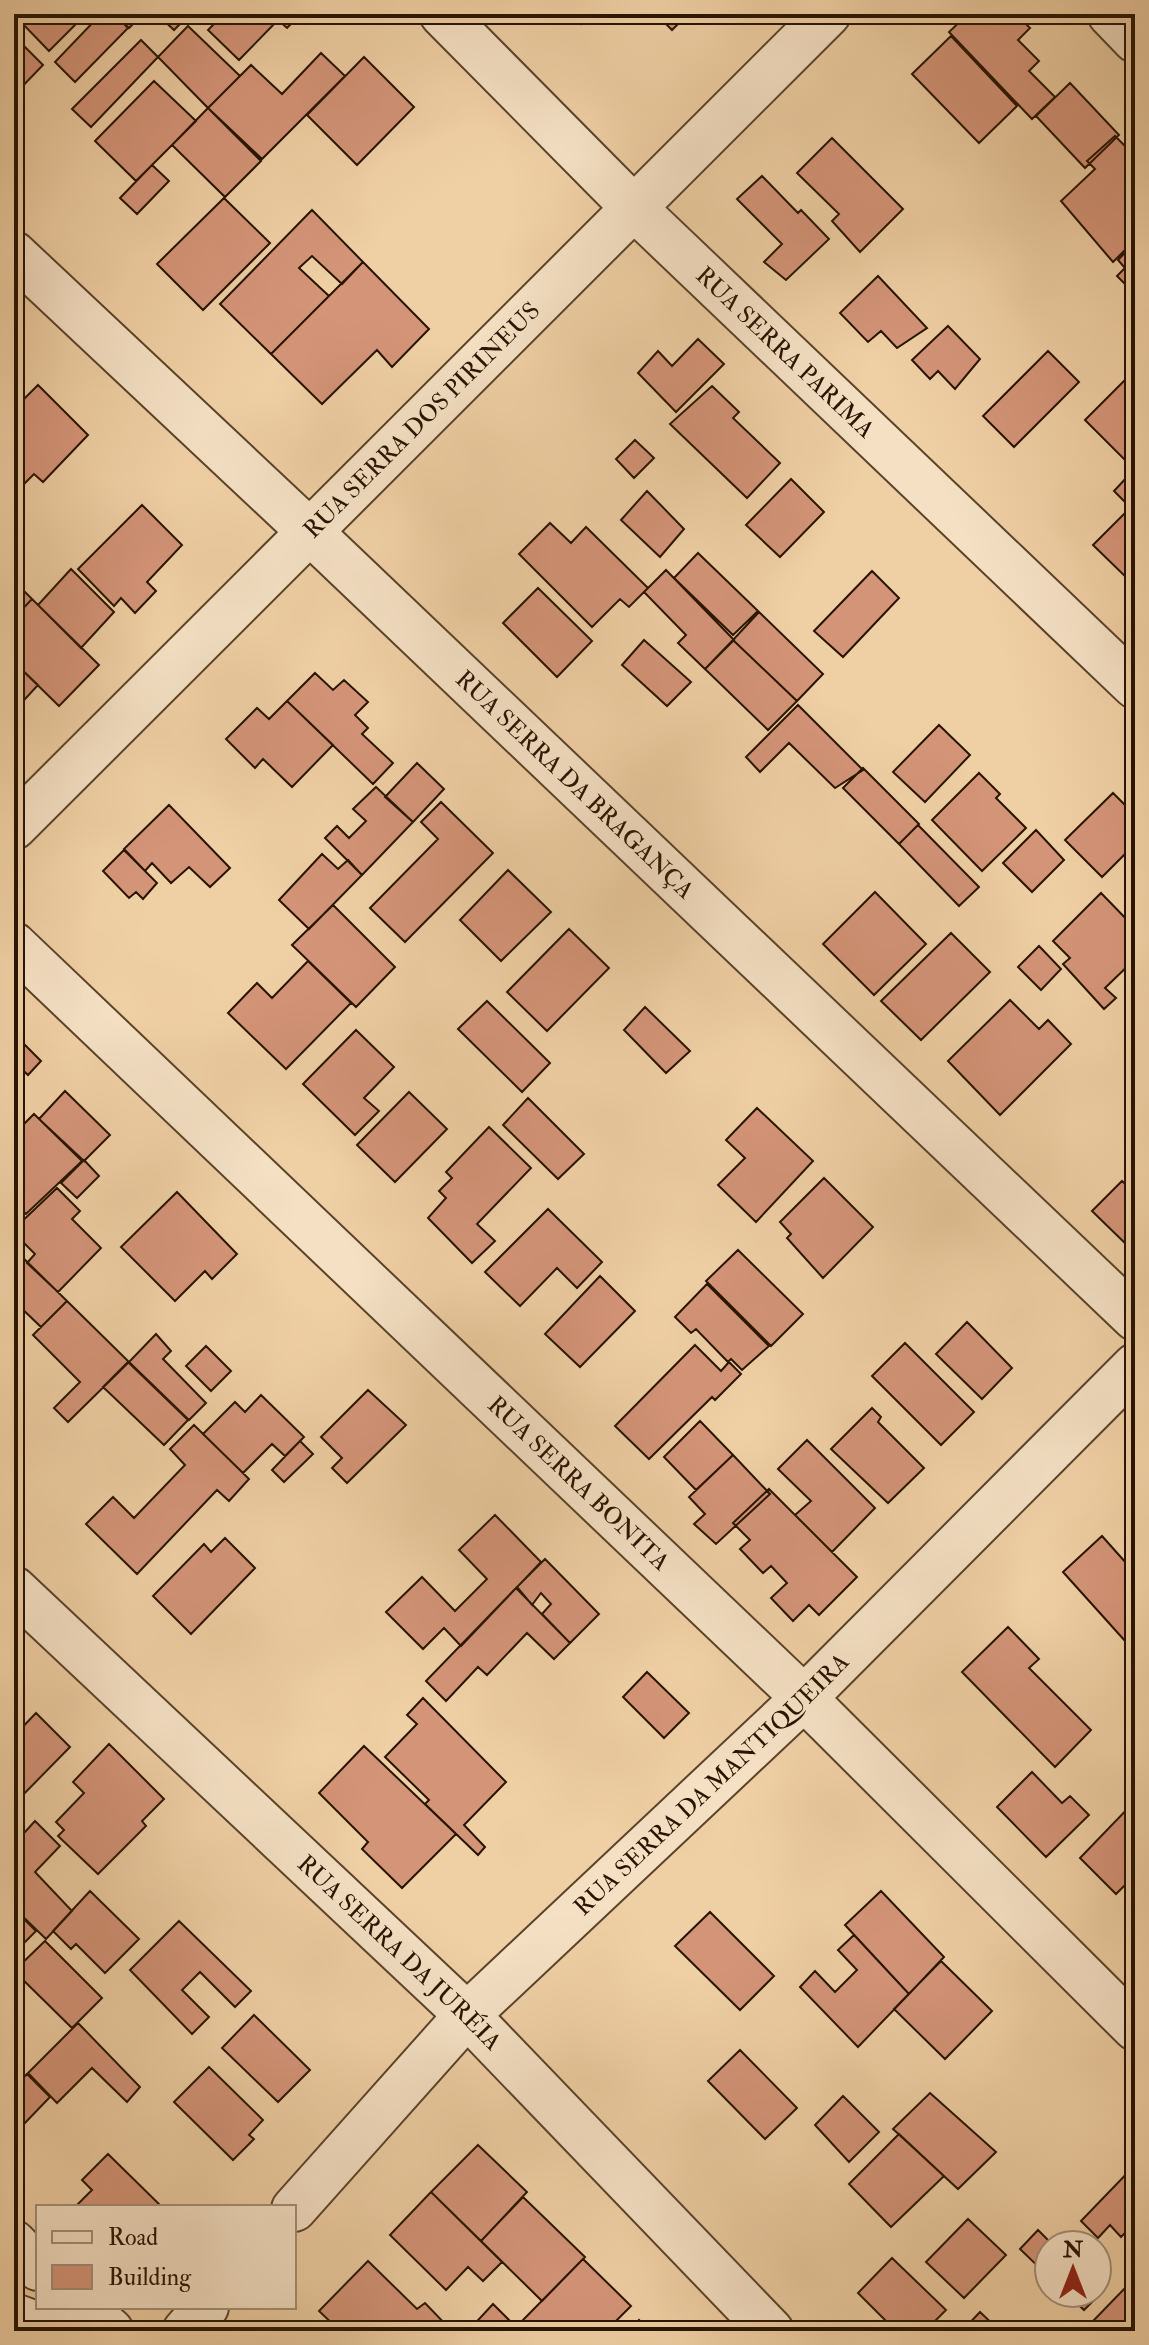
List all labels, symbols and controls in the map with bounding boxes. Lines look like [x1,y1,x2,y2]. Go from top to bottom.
street label: RUA SERRA PARIMA [689,260,881,445]
street label: RUA SERRA DOS PIRINEUS [297,296,547,545]
street label: RUA SERRA DA BRAGANÇA [449,664,700,906]
street label: RUA SERRA BONITA [481,1389,676,1578]
street label: RUA SERRA DA MANTIQUEIRA [567,1647,856,1923]
street label: RUA SERRA DA JURÉIA [291,1849,508,2057]
legend [36,2205,296,2309]
text: Road [108,2222,158,2253]
north arrow [1033,2229,1113,2309]
text: N [1062,2236,1083,2264]
text: Building [108,2262,192,2293]

